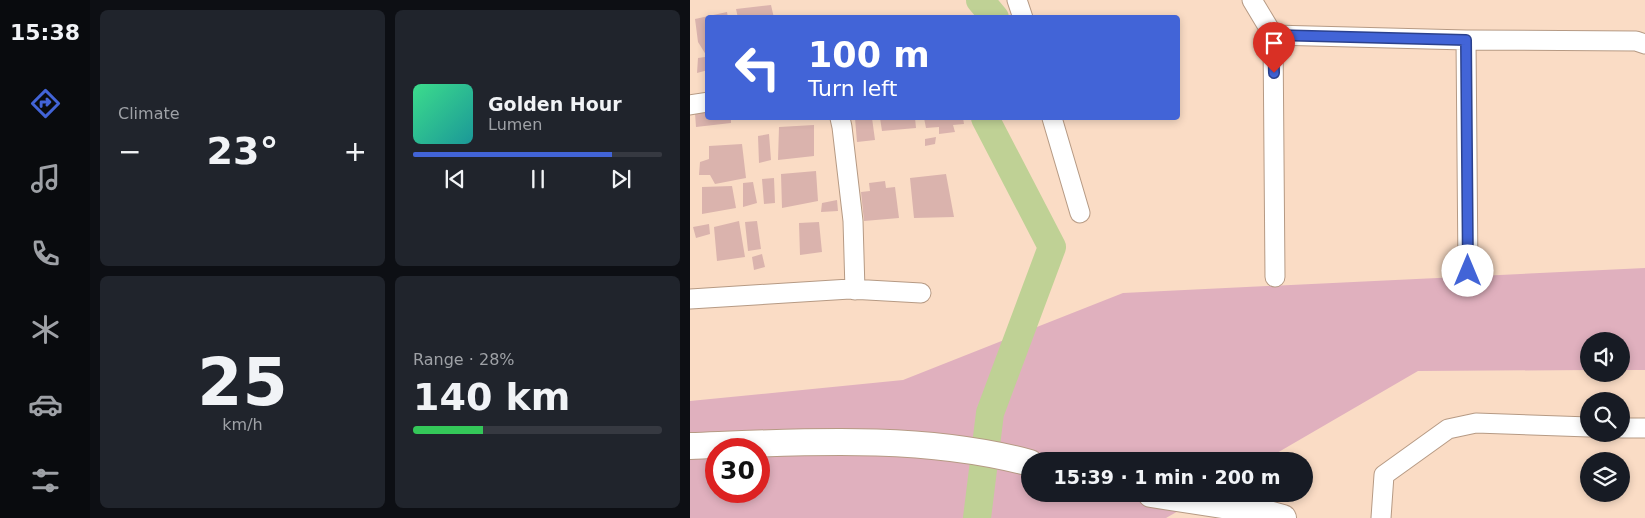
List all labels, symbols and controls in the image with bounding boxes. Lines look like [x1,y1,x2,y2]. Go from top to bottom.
text: 15:38 [10,20,80,45]
pin [1253,22,1295,73]
icon: arrive [1260,29,1288,57]
icon: left [725,35,790,100]
text: 100 m [808,35,930,75]
text: Turn left [808,76,897,101]
icon: directions [28,86,63,121]
text: Golden Hour [488,93,622,115]
text: Climate [118,104,180,123]
text: Lumen [488,115,542,134]
text: 23° [207,129,278,173]
text: − [118,135,141,168]
text: + [344,135,367,168]
icon: music [28,161,63,196]
icon: previous [441,165,469,193]
icon: pause [524,165,552,193]
icon: next [607,165,635,193]
icon: phone [28,236,63,271]
position arrow [1441,244,1493,296]
icon: climate [28,312,63,347]
map controls [1580,332,1630,502]
button: sound [1580,332,1630,382]
text: 25 [197,345,288,420]
text: Range · 28% [413,350,515,369]
text: 140 km [413,375,570,419]
icon: car [28,387,63,422]
button: search [1580,392,1630,442]
text: km/h [222,415,263,434]
speed limit sign: 30 [705,438,770,503]
button: layers [1580,452,1630,502]
icon: filters [28,463,63,498]
text: 15:39 · 1 min · 200 m [1053,466,1281,488]

